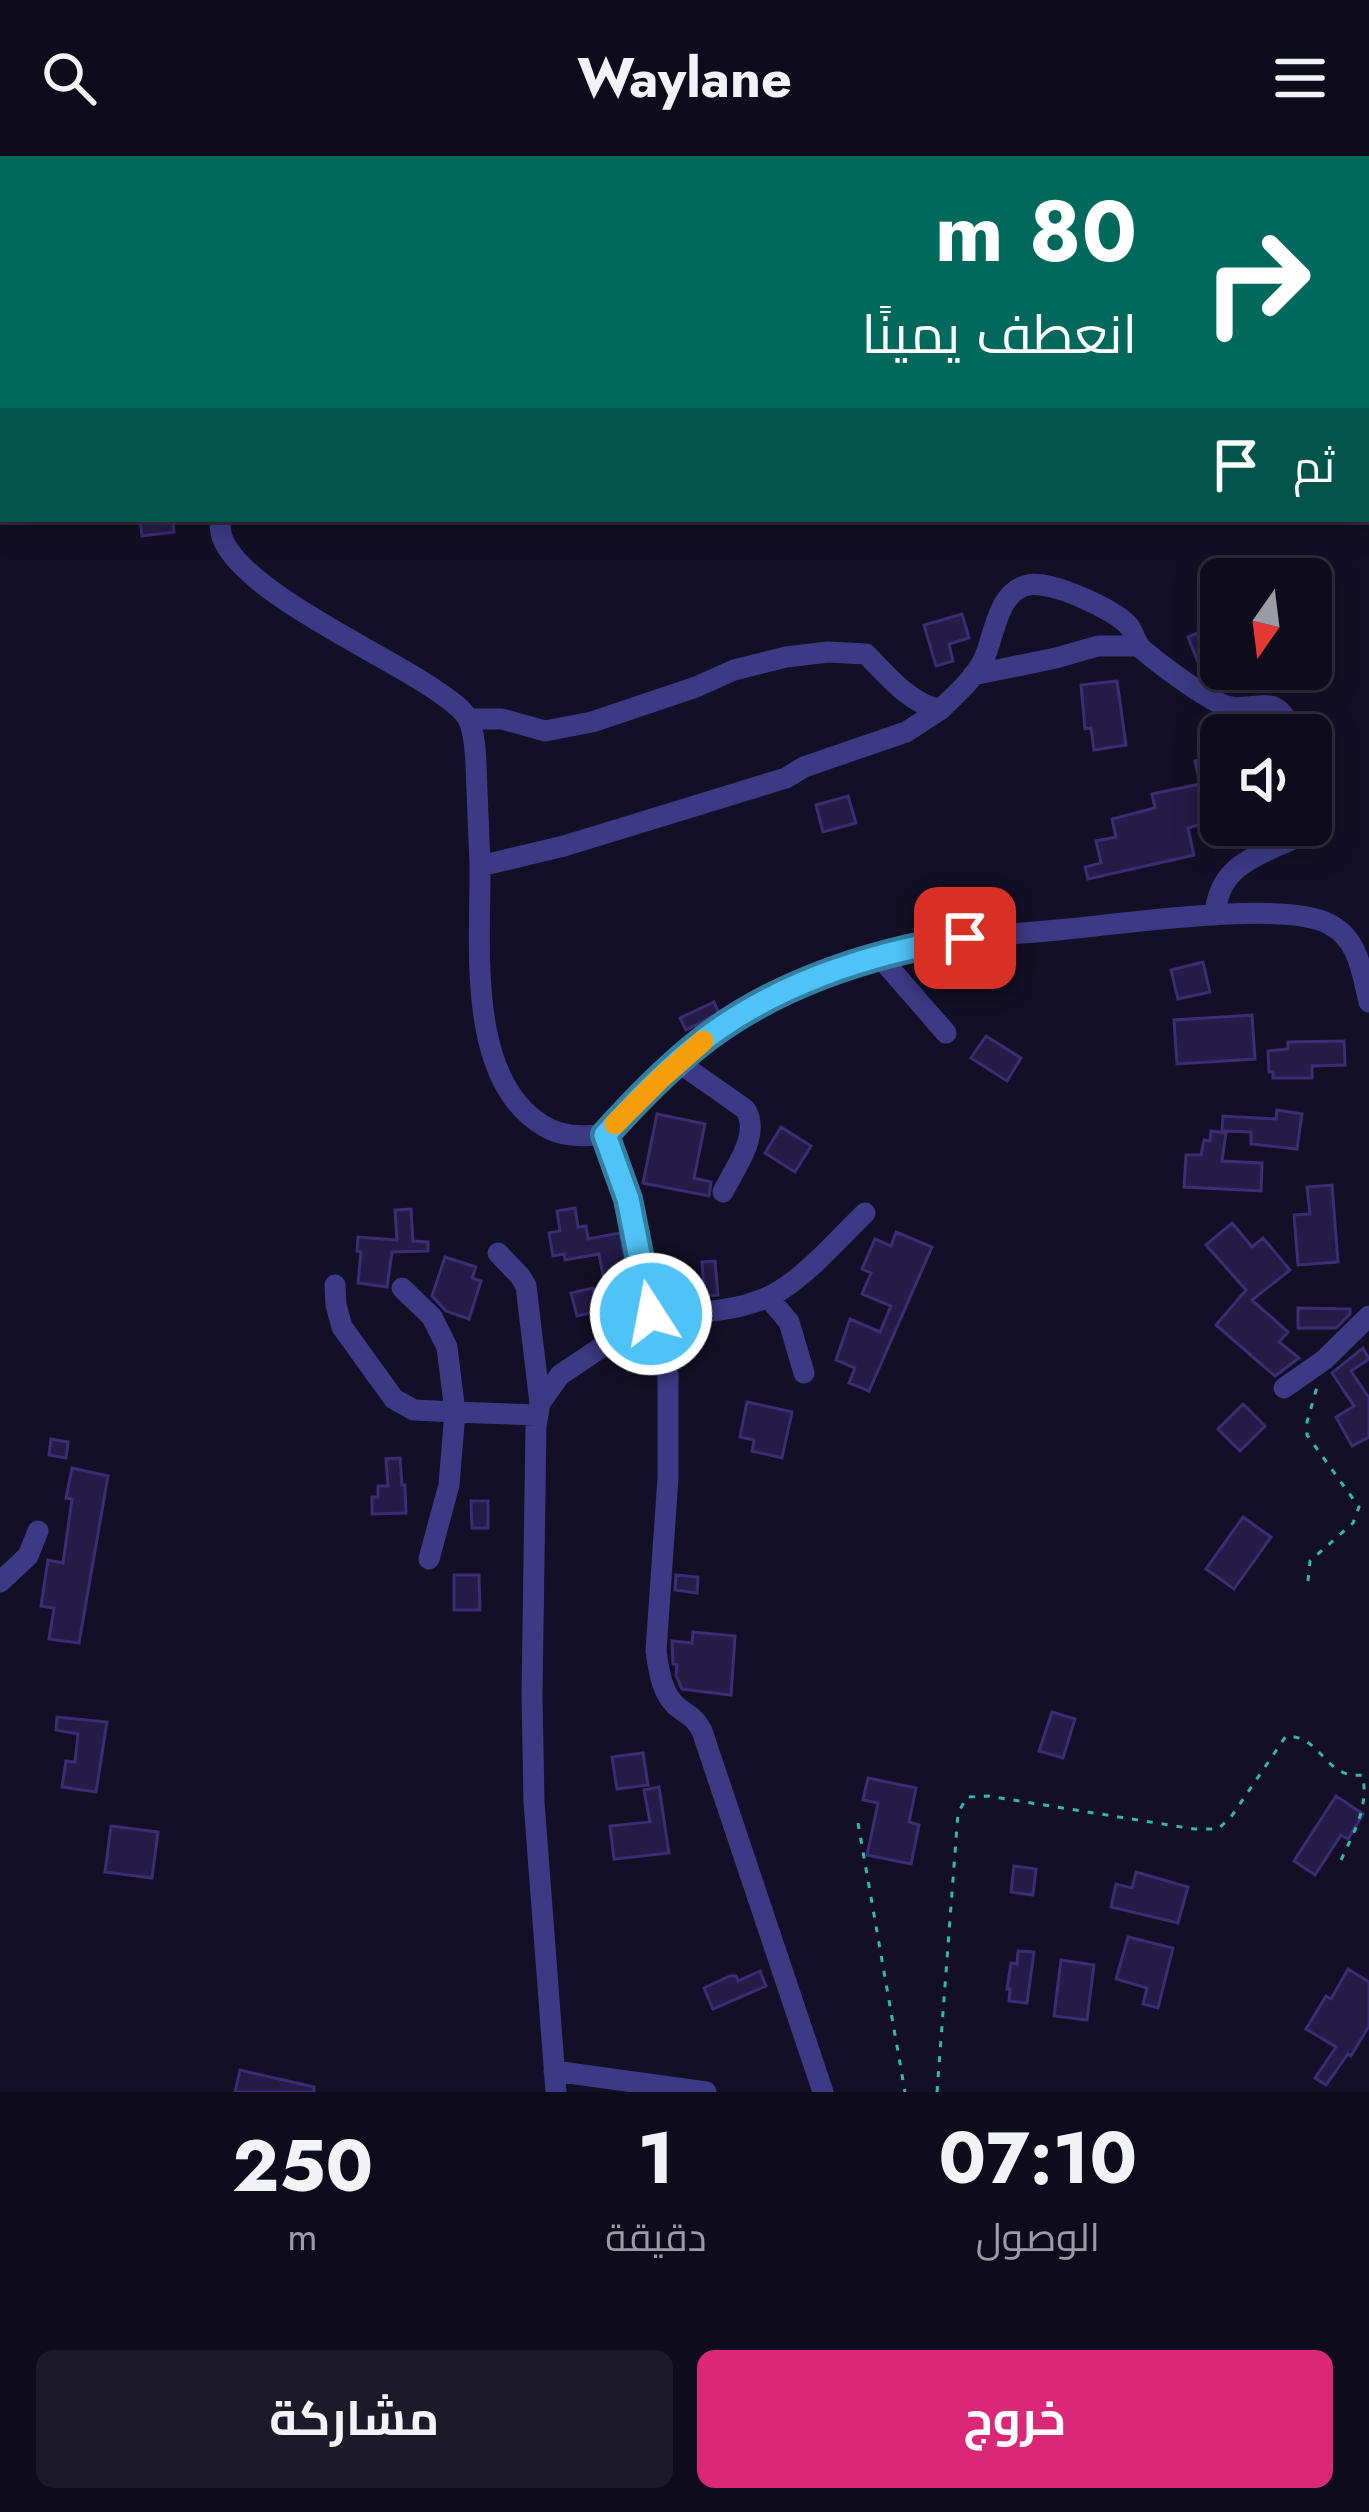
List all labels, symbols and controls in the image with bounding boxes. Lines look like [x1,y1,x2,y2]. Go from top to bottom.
text: Waylane [577,39,792,117]
icon: search [36,45,102,111]
icon: menu [1267,45,1333,111]
text: 80 m [935,171,1137,293]
icon: right [1179,204,1335,360]
text: انعطف يمينًا [862,295,1137,373]
icon: arrive [1203,432,1269,498]
text: ثم [1293,434,1335,499]
north arrow [1200,558,1332,690]
map controls [1200,558,1332,846]
button: sound [1200,714,1332,846]
pin [914,887,1016,989]
icon: arrive [932,905,998,971]
position arrow [588,1251,714,1377]
text: 1 [638,2106,674,2210]
text: 07:10 [939,2106,1137,2210]
text: 250 [232,2114,373,2218]
text: m [287,2208,318,2265]
text: دقيقة [605,2209,707,2266]
text: الوصول [976,2209,1100,2266]
button: مشاركة [36,2350,673,2488]
button: خروج [697,2350,1333,2488]

